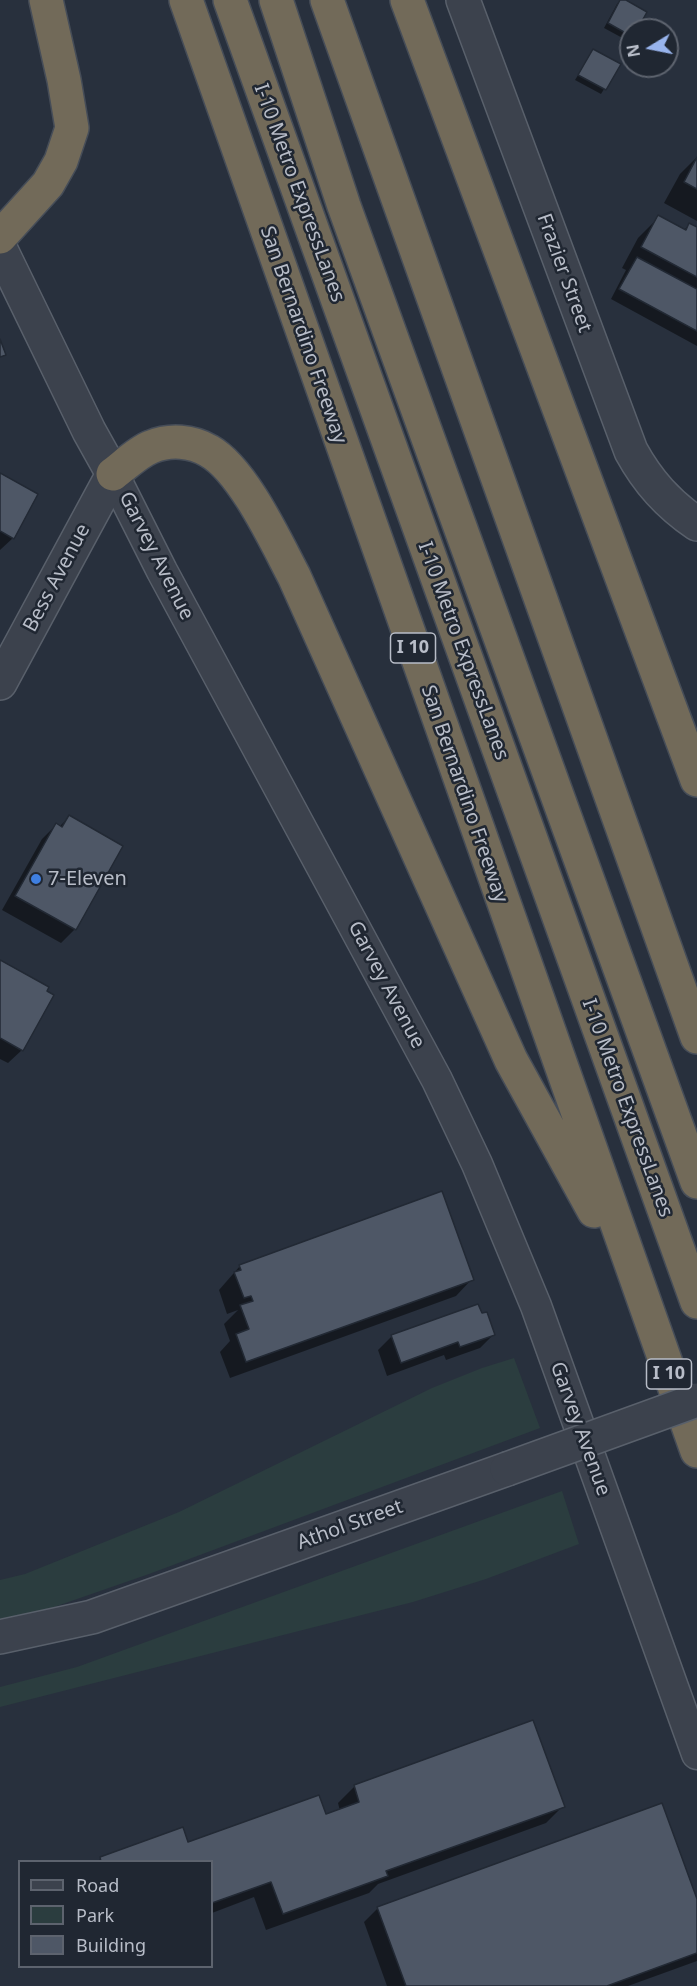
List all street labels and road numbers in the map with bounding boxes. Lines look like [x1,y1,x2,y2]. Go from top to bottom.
street label: I-10 Metro ExpressLanes [248,81,350,305]
street label: Frazier Street [531,210,597,336]
street label: San Bernardino Freeway [254,223,352,447]
street label: Garvey Avenue [113,488,199,624]
street label: Bess Avenue [19,520,95,636]
street label: I-10 Metro ExpressLanes [412,539,514,763]
road number: I 10 [390,633,436,663]
street label: San Bernardino Freeway [415,682,513,906]
street label: Garvey Avenue [342,917,430,1053]
street label: I-10 Metro ExpressLanes [576,996,678,1220]
street label: Garvey Avenue [545,1359,615,1499]
road number: I 10 [646,1359,692,1389]
street label: Athol Street [294,1495,406,1555]

